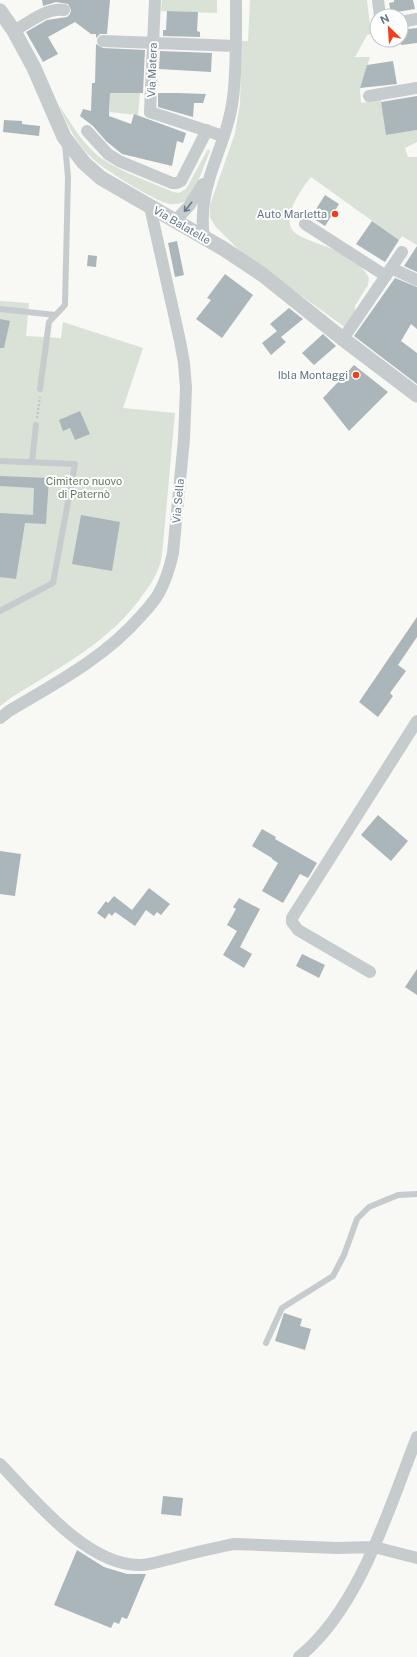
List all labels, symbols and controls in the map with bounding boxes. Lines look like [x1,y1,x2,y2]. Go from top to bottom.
north arrow [369,8,409,48]
text: N [378,12,391,26]
street label: Via Matera [145,42,159,98]
one-way arrow [184,202,193,213]
street label: Via Balatelle [151,204,213,246]
place label: Auto Marletta [257,208,327,220]
marker: Auto Marletta [330,209,340,219]
place label: Ibla Montaggi [278,369,348,381]
marker: Ibla Montaggi [351,370,361,380]
park label: Cimitero nuovo di Paternò [46,475,122,500]
street label: Via Sella [170,478,186,524]

